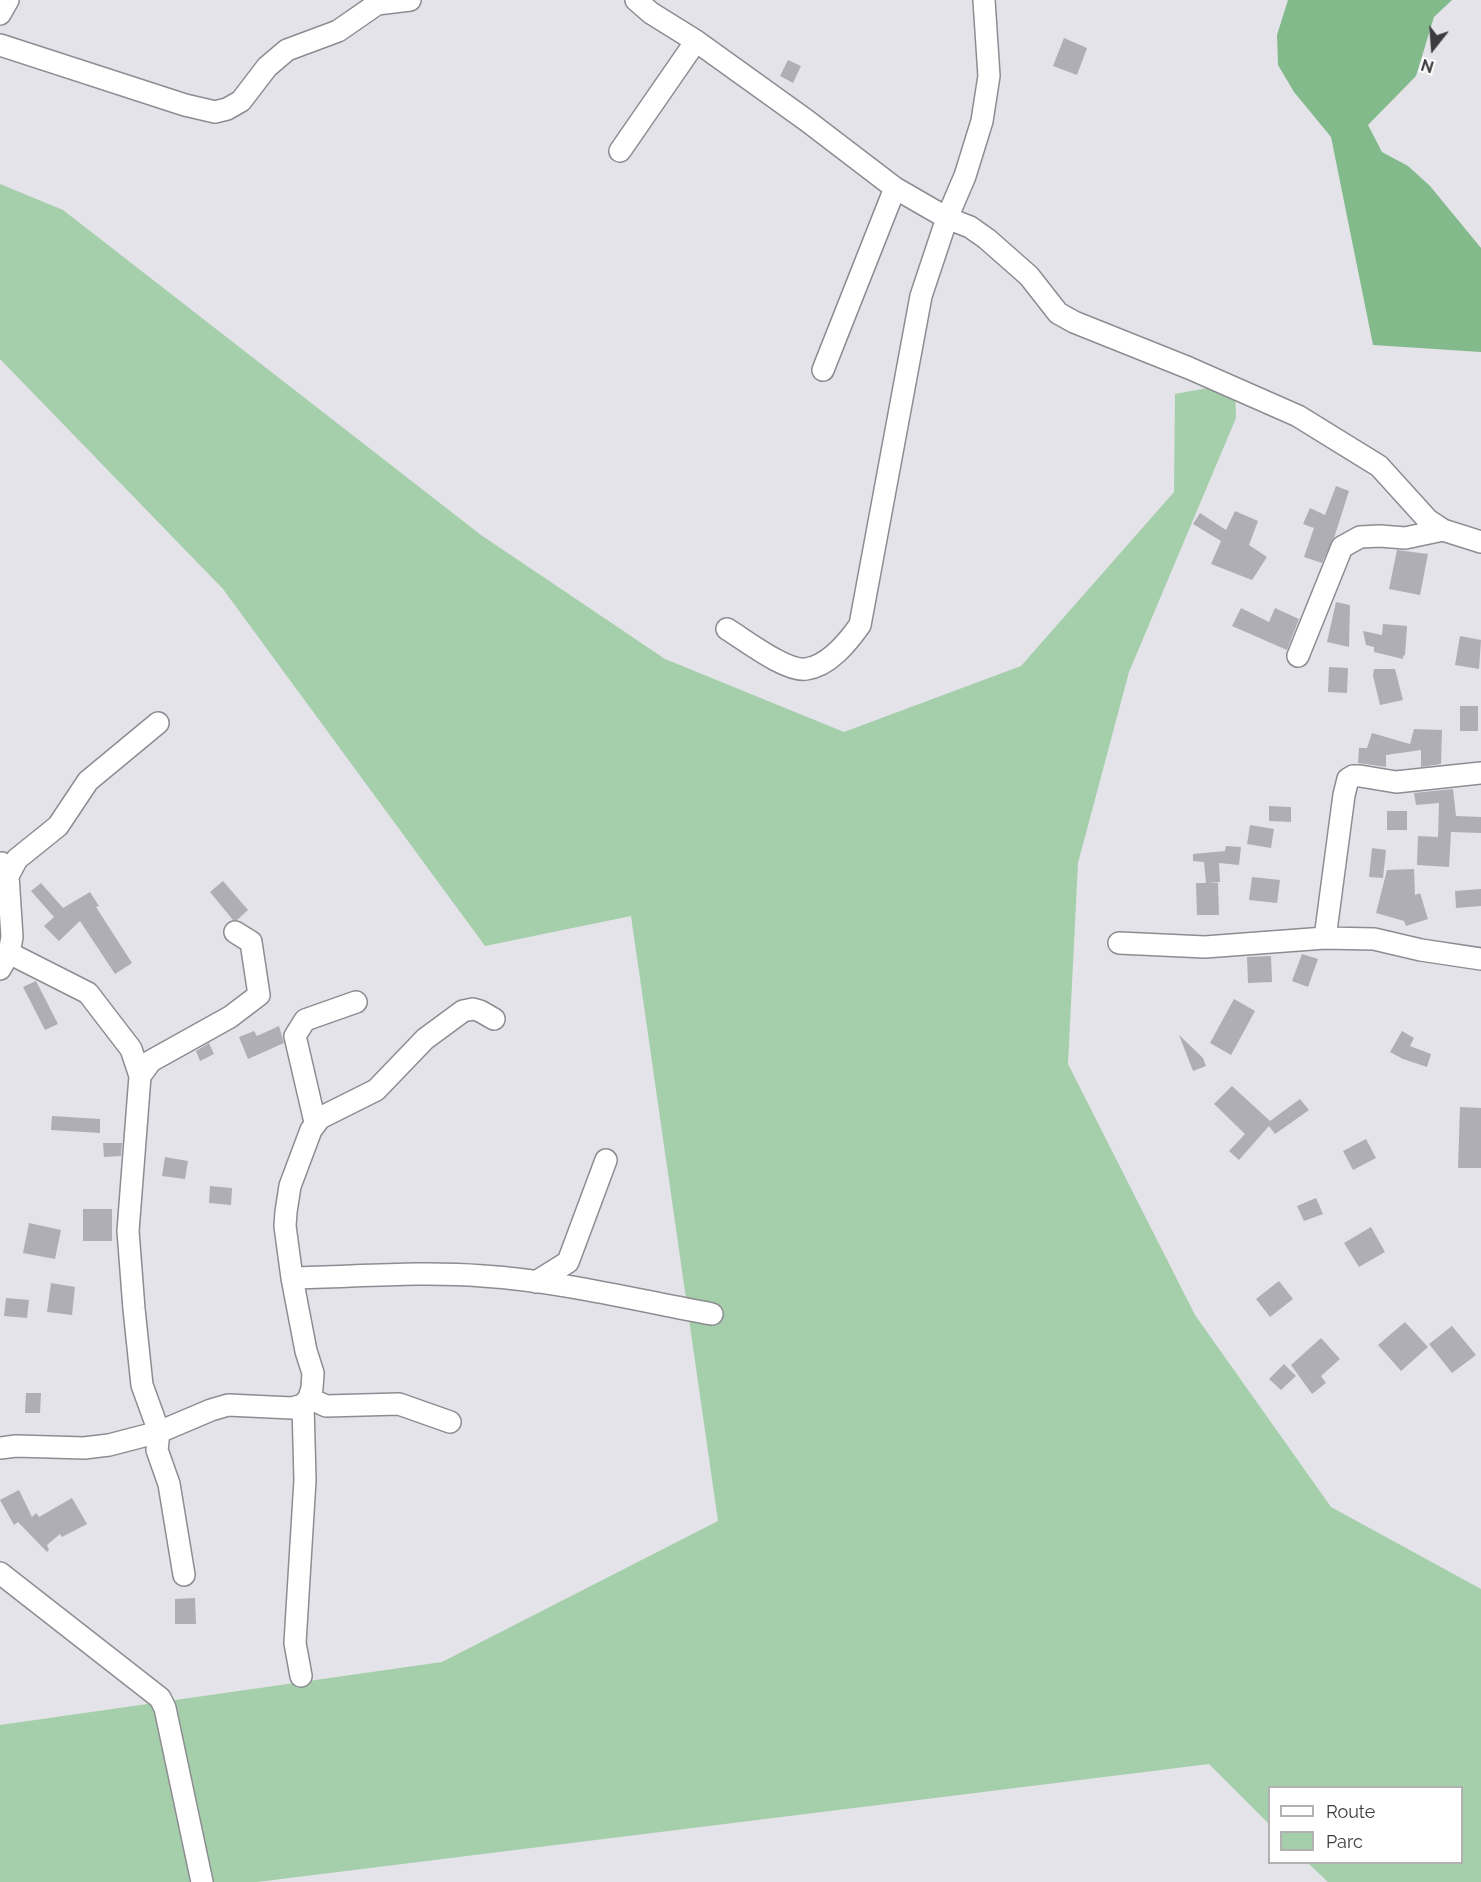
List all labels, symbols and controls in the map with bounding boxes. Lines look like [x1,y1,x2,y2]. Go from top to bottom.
north arrow [1403,18,1463,78]
text: N [1419,55,1436,77]
legend [1268,1786,1463,1864]
text: Route [1326,1801,1375,1822]
text: Parc [1326,1831,1363,1852]

